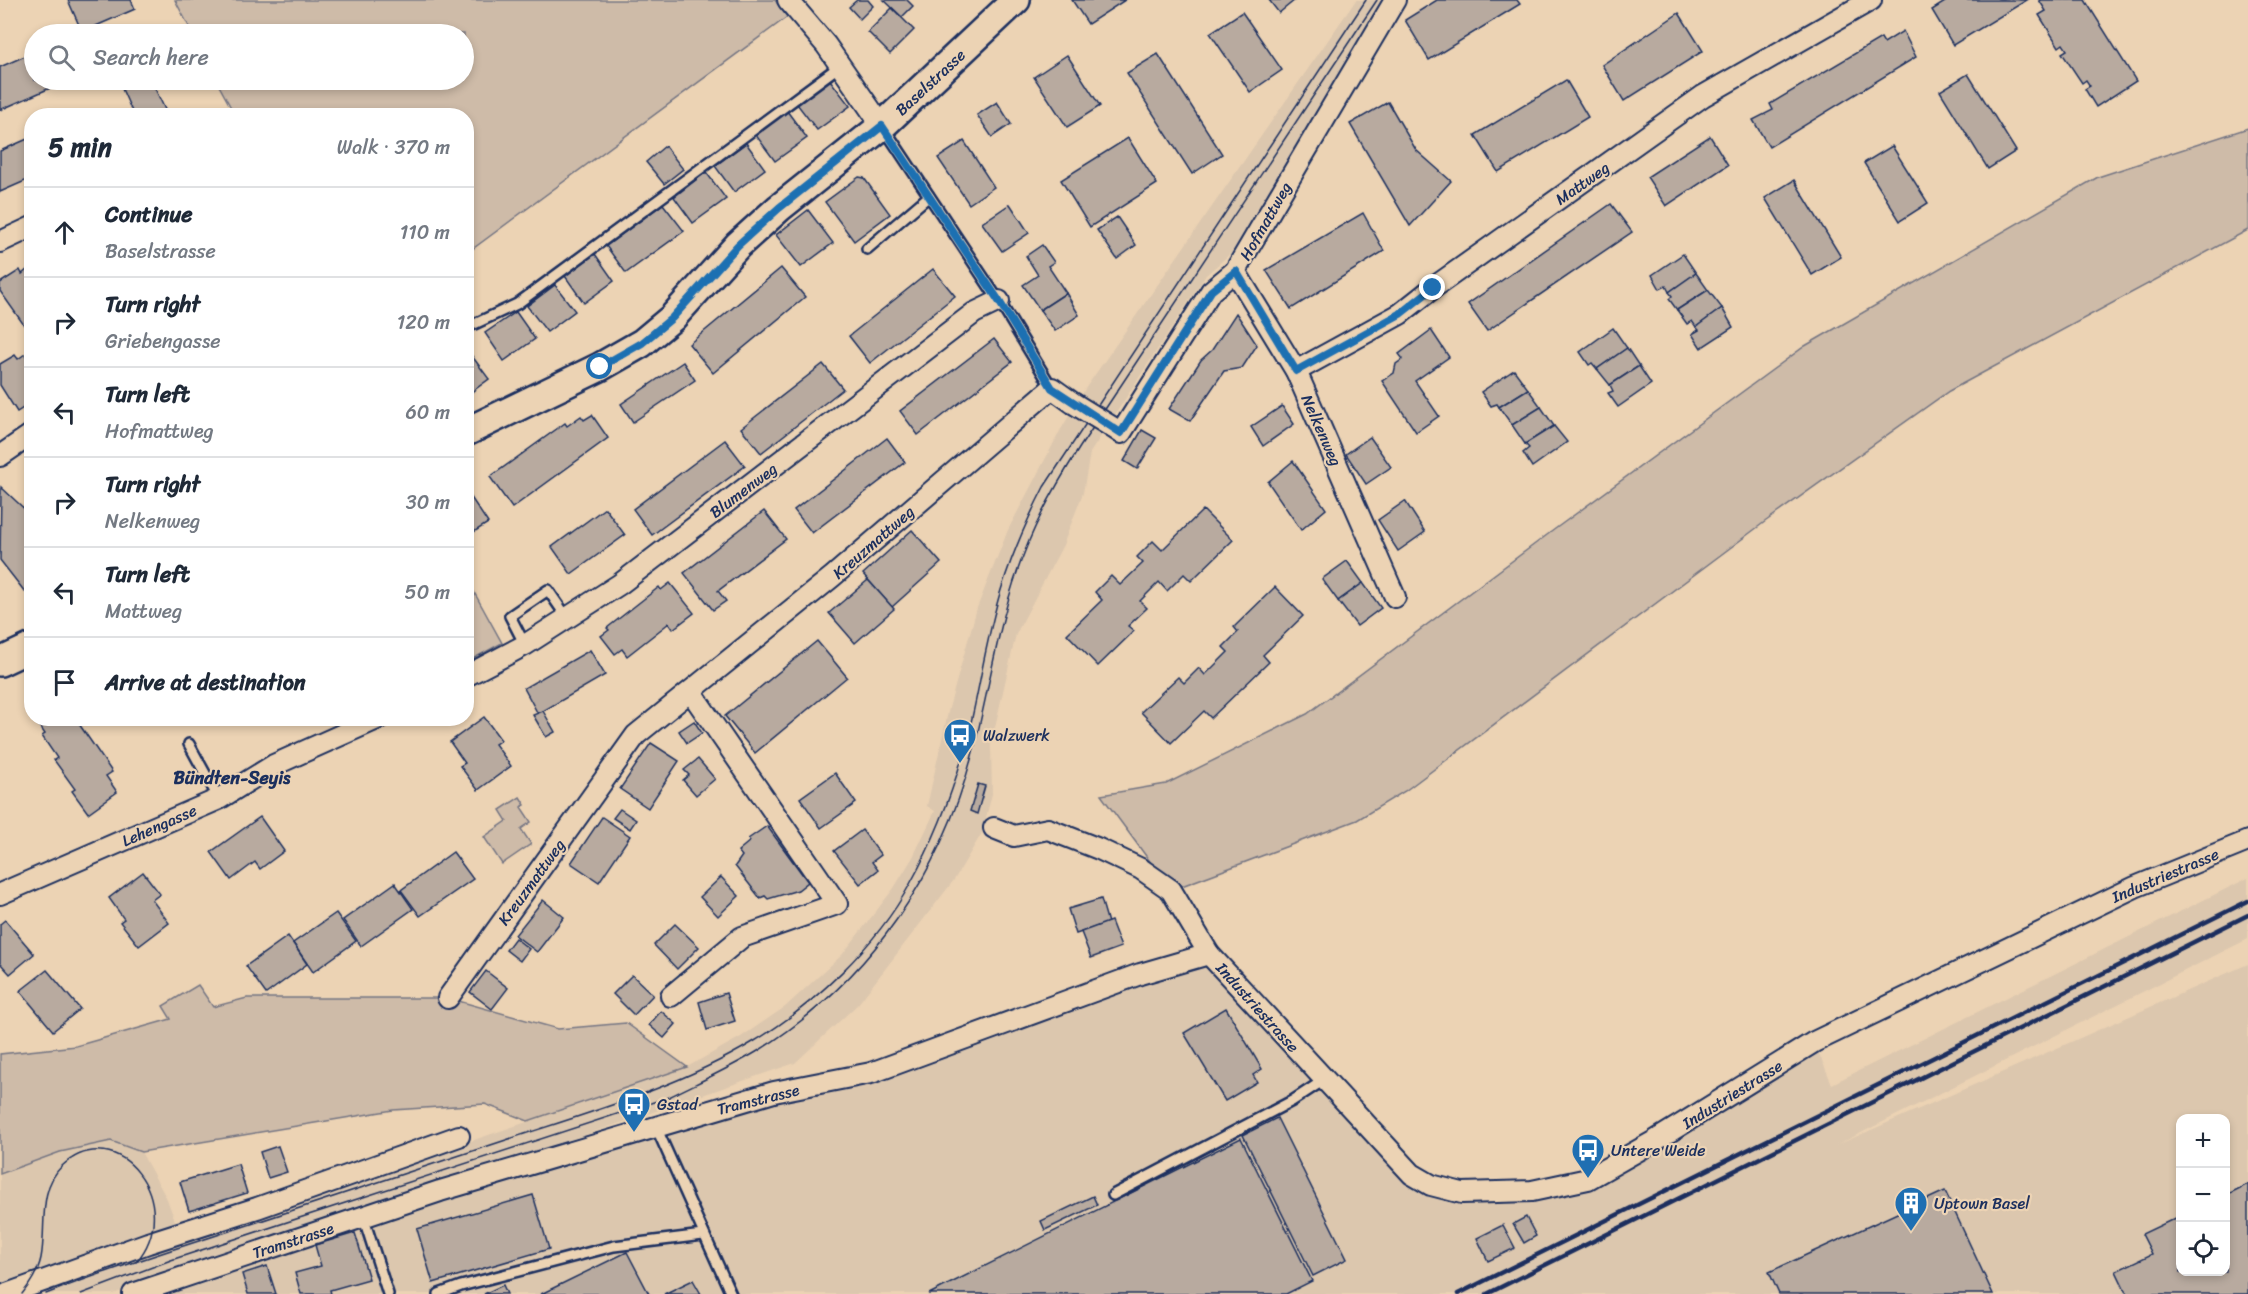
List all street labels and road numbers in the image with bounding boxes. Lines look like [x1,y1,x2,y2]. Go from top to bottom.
street label: Baselstrasse [888,42,973,123]
street label: Mattweg [1549,154,1616,213]
street label: Hofmattweg [1231,176,1300,266]
street label: Nelkenweg [1293,390,1350,471]
street label: Blumenweg [703,455,784,526]
street label: Kreuzmattweg [825,498,921,587]
street label: Lehengasse [117,796,202,855]
street label: Kreuzmattweg [490,833,573,932]
street label: Industriestrasse [2106,840,2224,912]
street label: Industriestrasse [1208,954,1307,1060]
street label: Industriestrasse [1675,1052,1788,1138]
street label: Tramstrasse [714,1075,803,1124]
street label: Tramstrasse [249,1214,338,1267]

